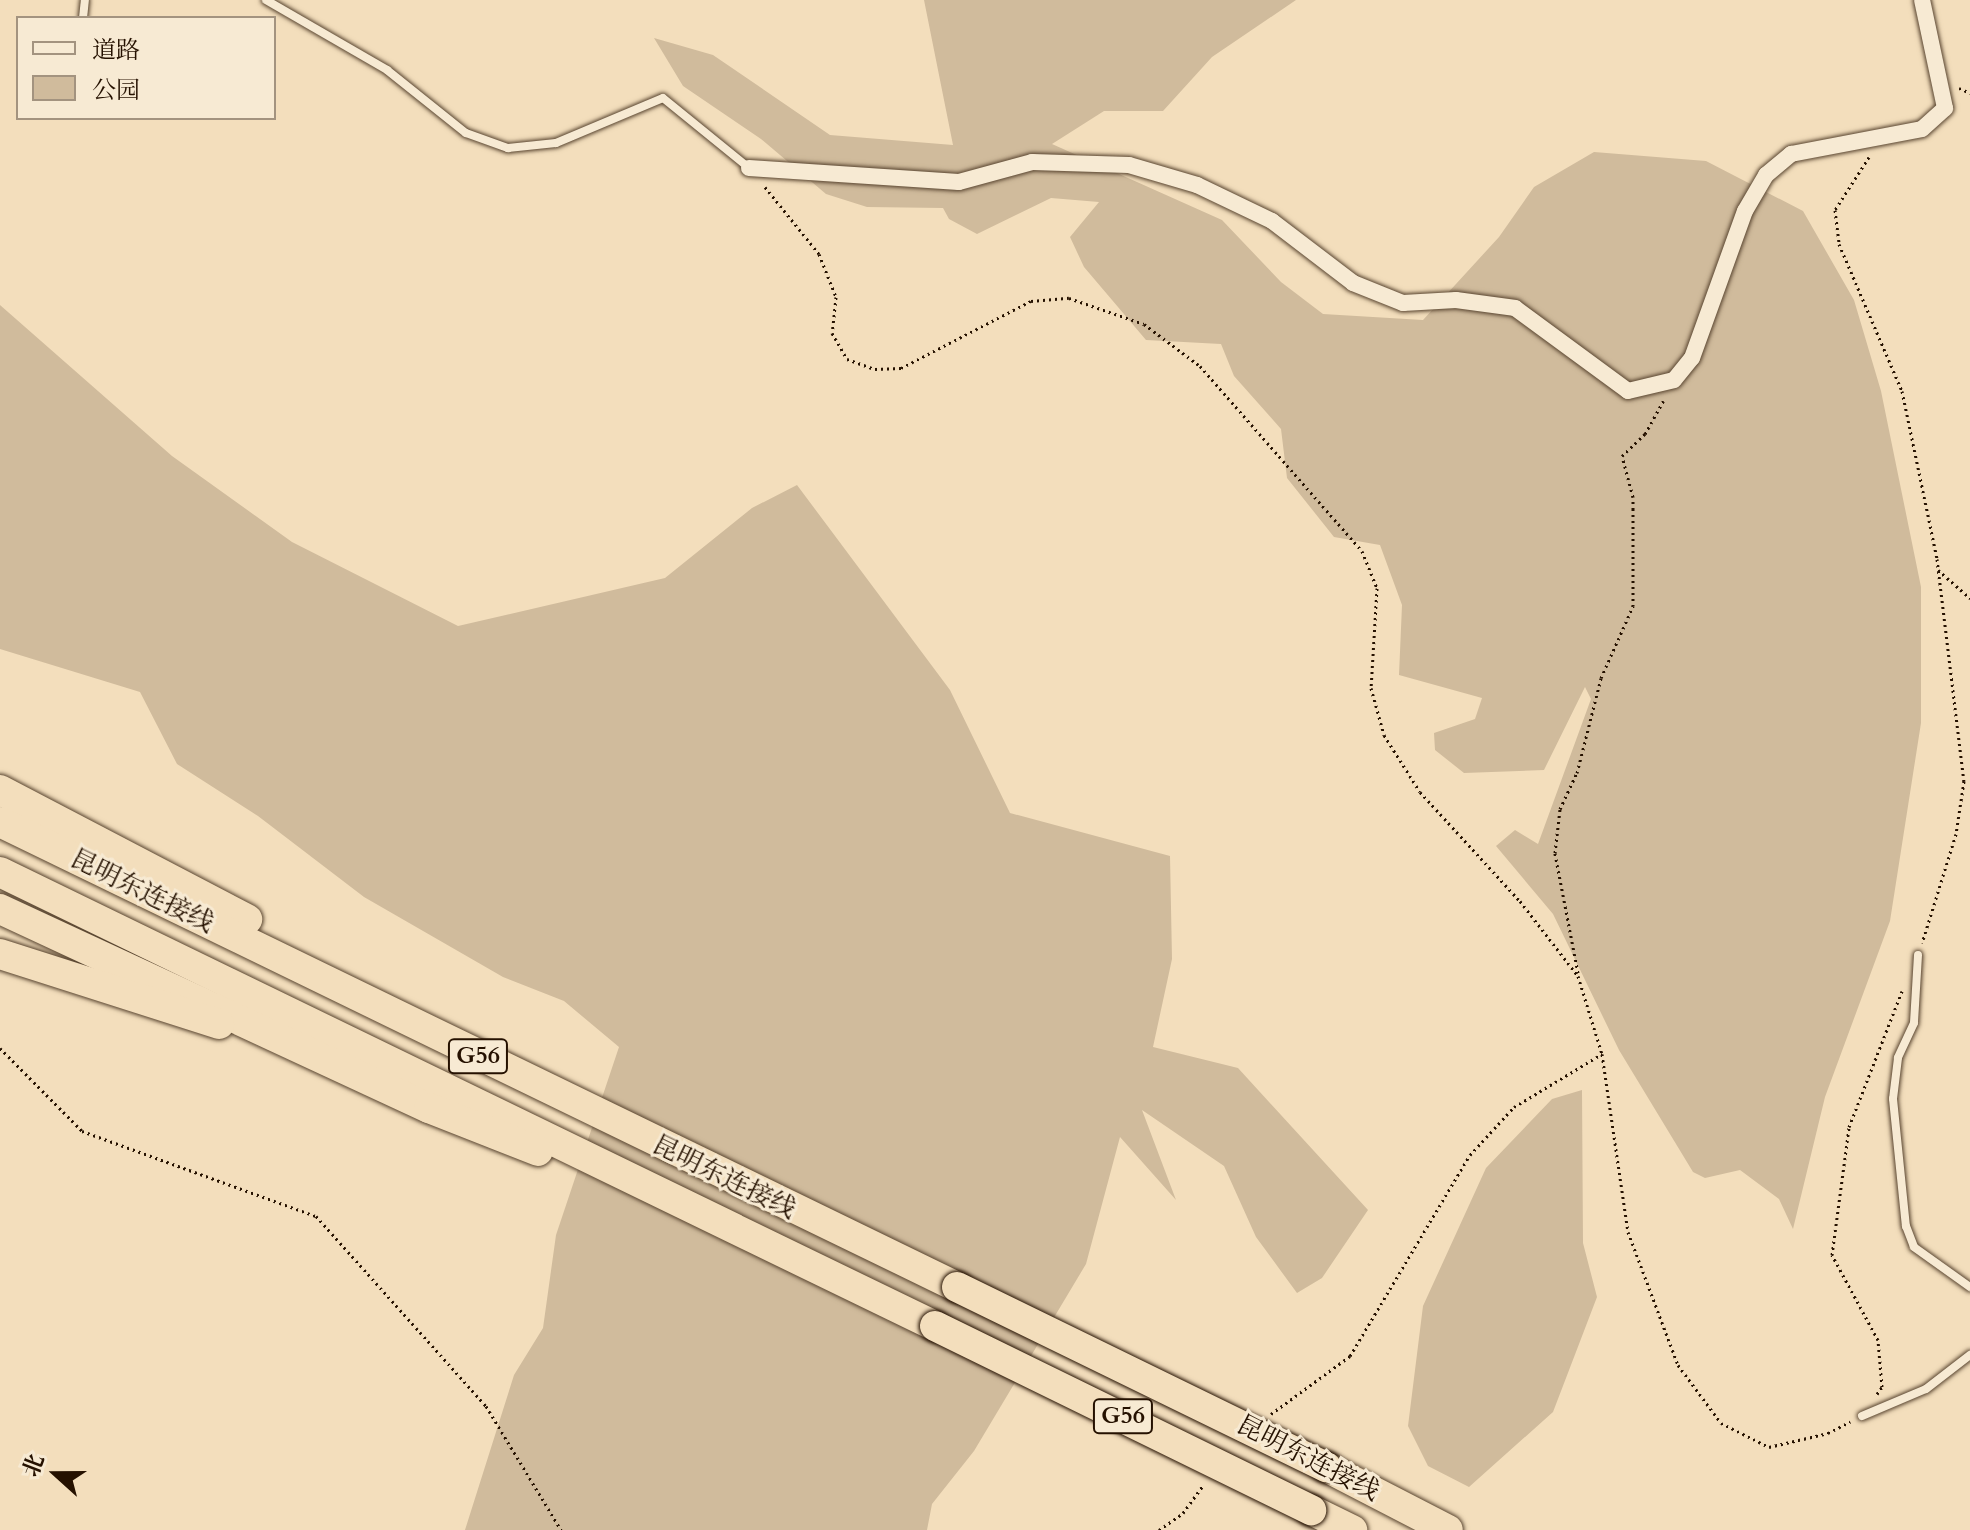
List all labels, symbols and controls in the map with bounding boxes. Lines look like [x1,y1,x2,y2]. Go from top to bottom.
legend [16,16,276,120]
text: 道路 [92,34,140,67]
text: 公园 [92,74,140,107]
street label: 昆明东连接线 [65,843,219,939]
road number: G56 [446,1036,510,1076]
street label: 昆明东连接线 [647,1129,801,1225]
road number: G56 [1091,1396,1155,1436]
street label: 昆明东连接线 [1231,1409,1385,1507]
north arrow [16,1434,96,1514]
text: 北 [16,1450,52,1481]

